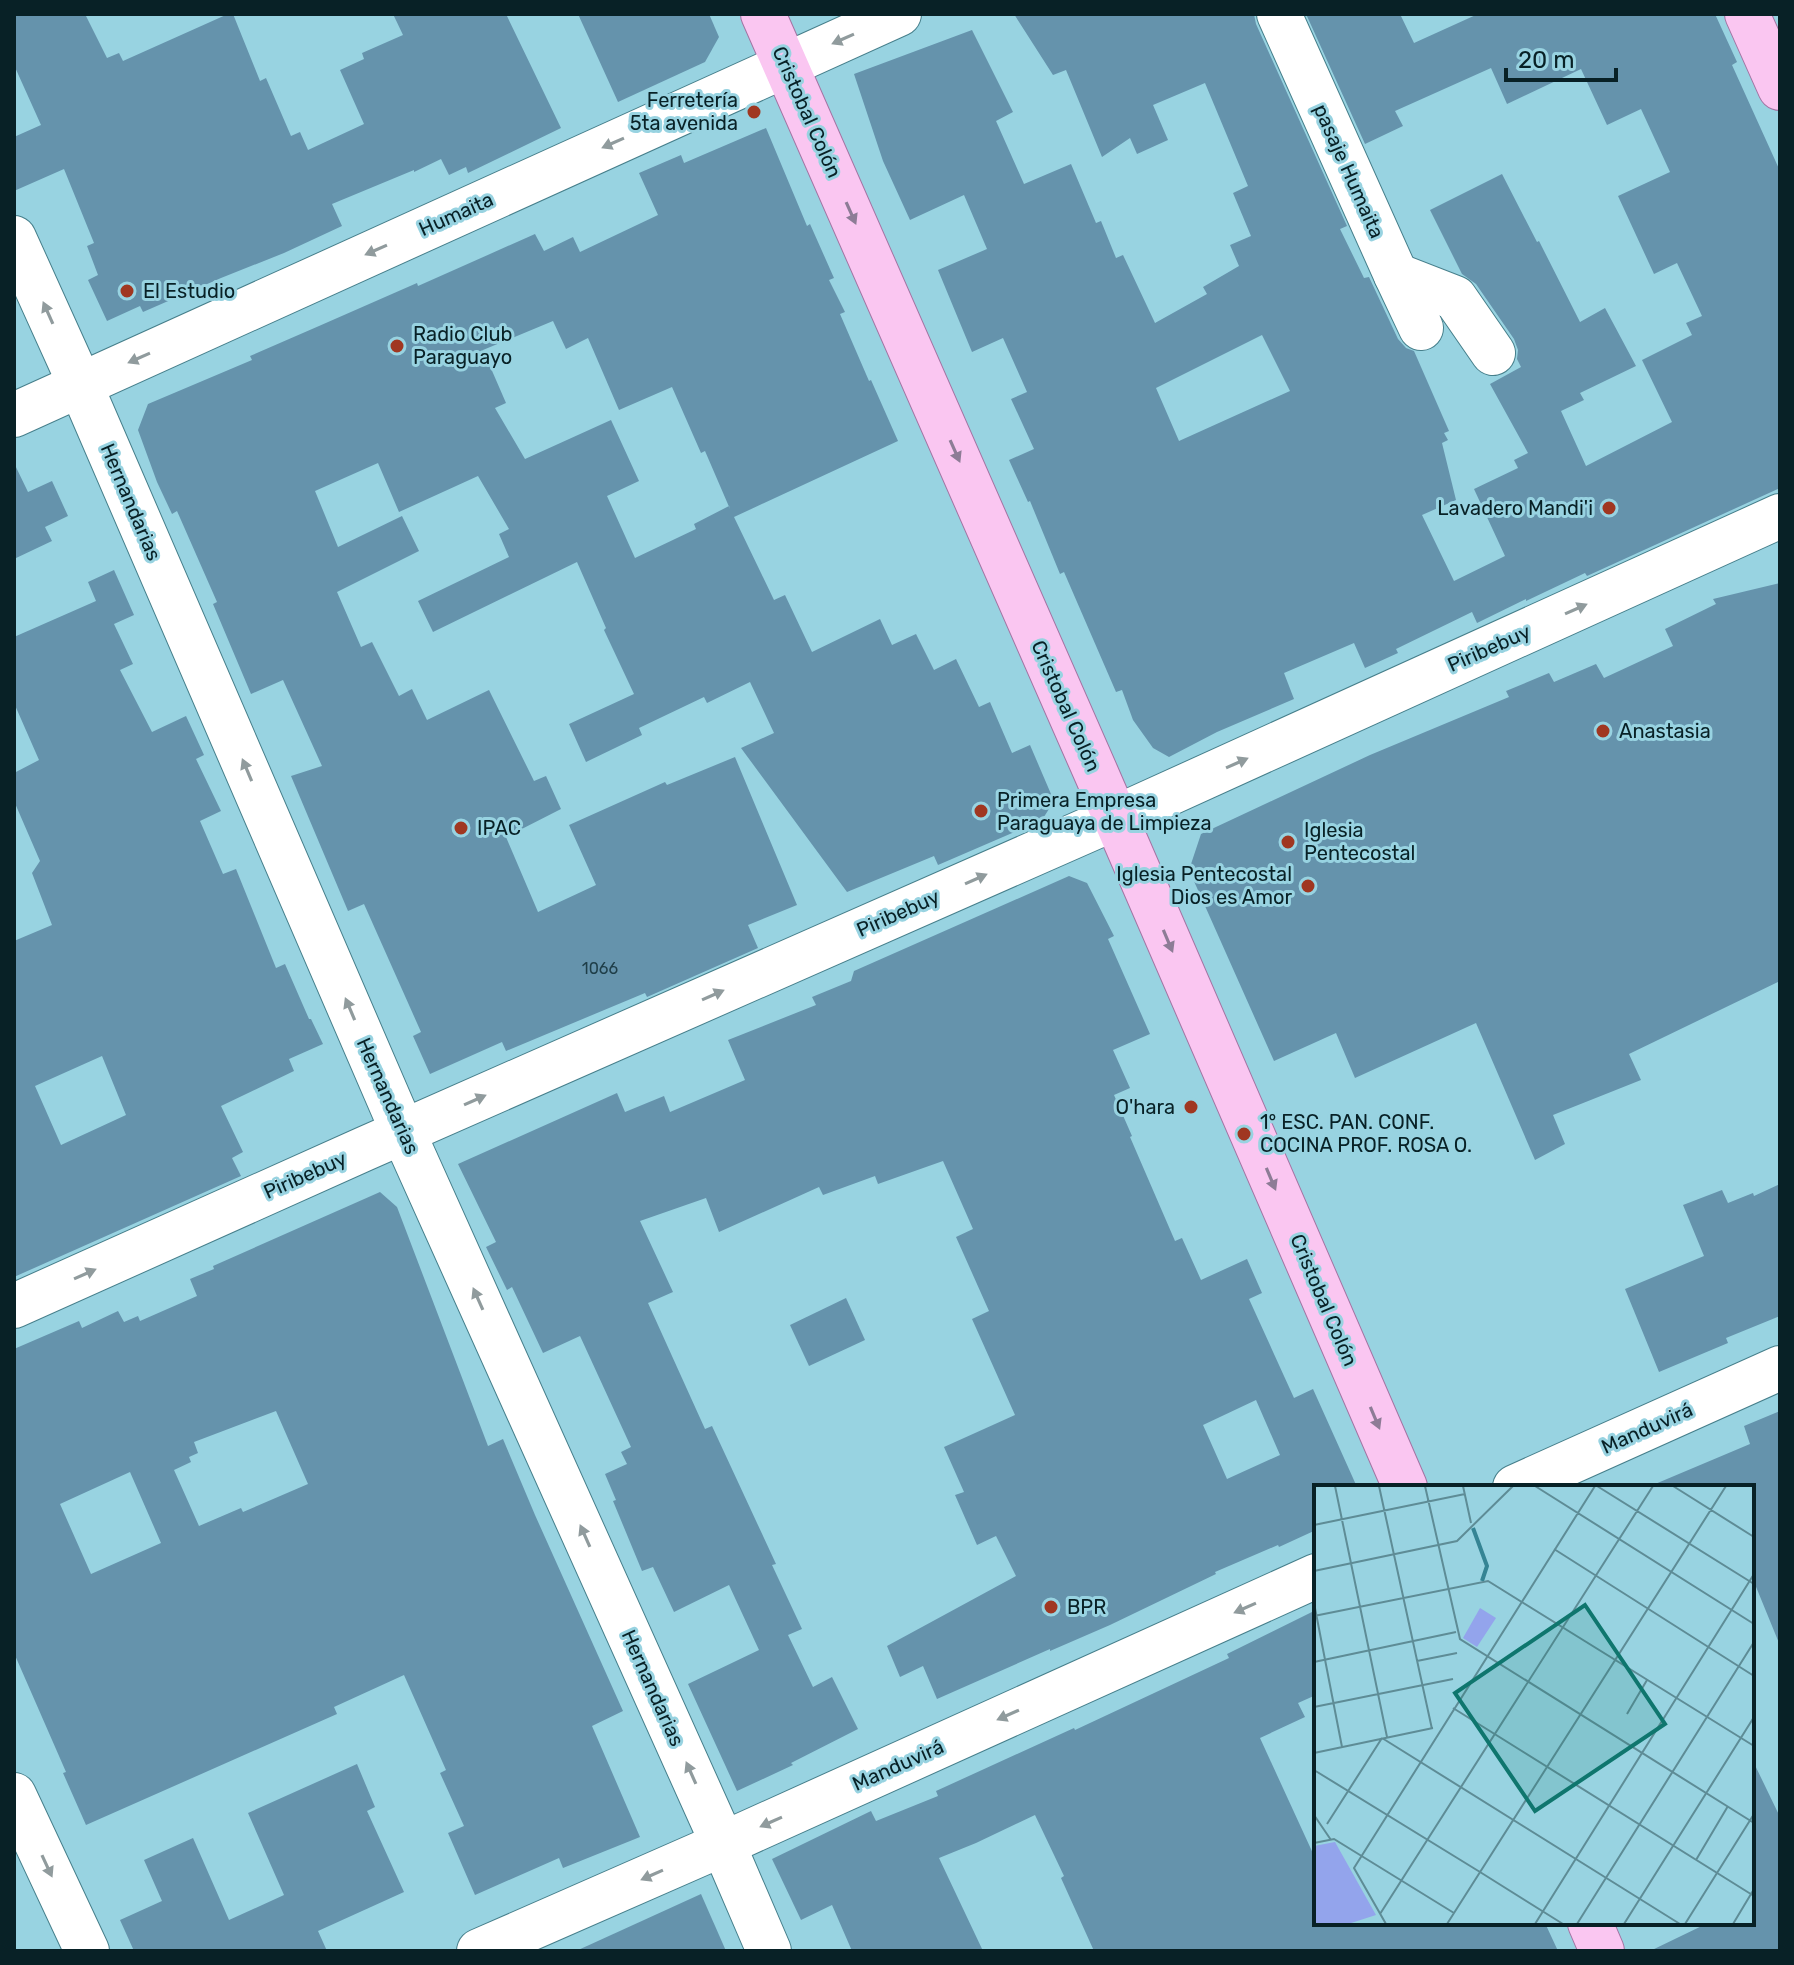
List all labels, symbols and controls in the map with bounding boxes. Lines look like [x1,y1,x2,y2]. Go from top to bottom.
scale bar [1506,32,1616,82]
one-way arrow [831,33,854,46]
street label: Cristobal Colón [767,43,847,181]
text: 20 m [1518,46,1575,74]
place label: Ferretería 5ta avenida [630,88,738,135]
street label: pasaje Humaita [1309,100,1389,242]
marker: Ferretería 5ta avenida [745,103,763,121]
one-way arrow [601,136,625,150]
street label: Humaita [415,187,497,241]
one-way arrow [844,201,858,225]
one-way arrow [364,244,388,257]
place label: El Estudio [143,279,235,303]
marker: El Estudio [118,282,136,300]
one-way arrow [41,302,55,325]
place label: Radio Club Paraguayo [413,322,512,369]
marker: Radio Club Paraguayo [388,337,406,355]
one-way arrow [127,351,151,364]
one-way arrow [948,439,962,463]
street label: Hernandarias [96,440,166,564]
place label: Lavadero Mandi'i [1437,496,1593,520]
marker: Lavadero Mandi'i [1600,499,1618,517]
one-way arrow [1564,602,1588,616]
street label: Piribebuy [1444,619,1534,677]
street label: Cristobal Colón [1026,637,1106,775]
place label: Anastasia [1619,719,1711,743]
marker: Anastasia [1594,722,1612,740]
one-way arrow [1225,756,1249,769]
one-way arrow [240,758,254,782]
place label: Primera Empresa Paraguaya de Limpieza [997,788,1212,835]
marker: Primera Empresa Paraguaya de Limpieza [972,802,990,820]
place label: IPAC [477,816,521,840]
place label: Iglesia Pentecostal [1304,818,1415,865]
marker: IPAC [452,819,470,837]
marker: Iglesia Pentecostal [1279,833,1297,851]
place label: Iglesia Pentecostal Dios es Amor [1116,862,1292,909]
one-way arrow [964,872,988,886]
marker: Iglesia Pentecostal Dios es Amor [1299,877,1317,895]
street label: Piribebuy [853,884,943,942]
one-way arrow [1162,929,1175,953]
house number: 1066 [582,959,618,978]
one-way arrow [701,989,724,1002]
one-way arrow [344,997,357,1021]
street label: Hernandarias [352,1034,424,1158]
one-way arrow [463,1094,487,1107]
place label: O'hara [1115,1095,1175,1119]
marker: O'hara [1182,1098,1200,1116]
place label: 1° ESC. PAN. CONF. COCINA PROF. ROSA O. [1260,1110,1472,1157]
marker: 1° ESC. PAN. CONF. COCINA PROF. ROSA O. [1235,1125,1253,1143]
street label: Piribebuy [260,1146,350,1204]
one-way arrow [1265,1167,1278,1191]
street label: Cristobal Colón [1285,1230,1363,1370]
one-way arrow [73,1267,97,1281]
one-way arrow [472,1287,485,1310]
street label: Manduvirá [1598,1397,1696,1459]
one-way arrow [1368,1406,1381,1430]
inset map [1314,1485,1754,1925]
one-way arrow [578,1524,592,1547]
place label: BPR [1067,1595,1106,1619]
marker: BPR [1042,1598,1060,1616]
one-way arrow [1233,1602,1257,1615]
street label: Hernandarias [617,1626,689,1750]
one-way arrow [996,1709,1020,1722]
street label: Manduvirá [849,1734,947,1796]
one-way arrow [685,1761,698,1785]
one-way arrow [759,1816,783,1829]
one-way arrow [40,1854,54,1878]
one-way arrow [640,1869,664,1882]

